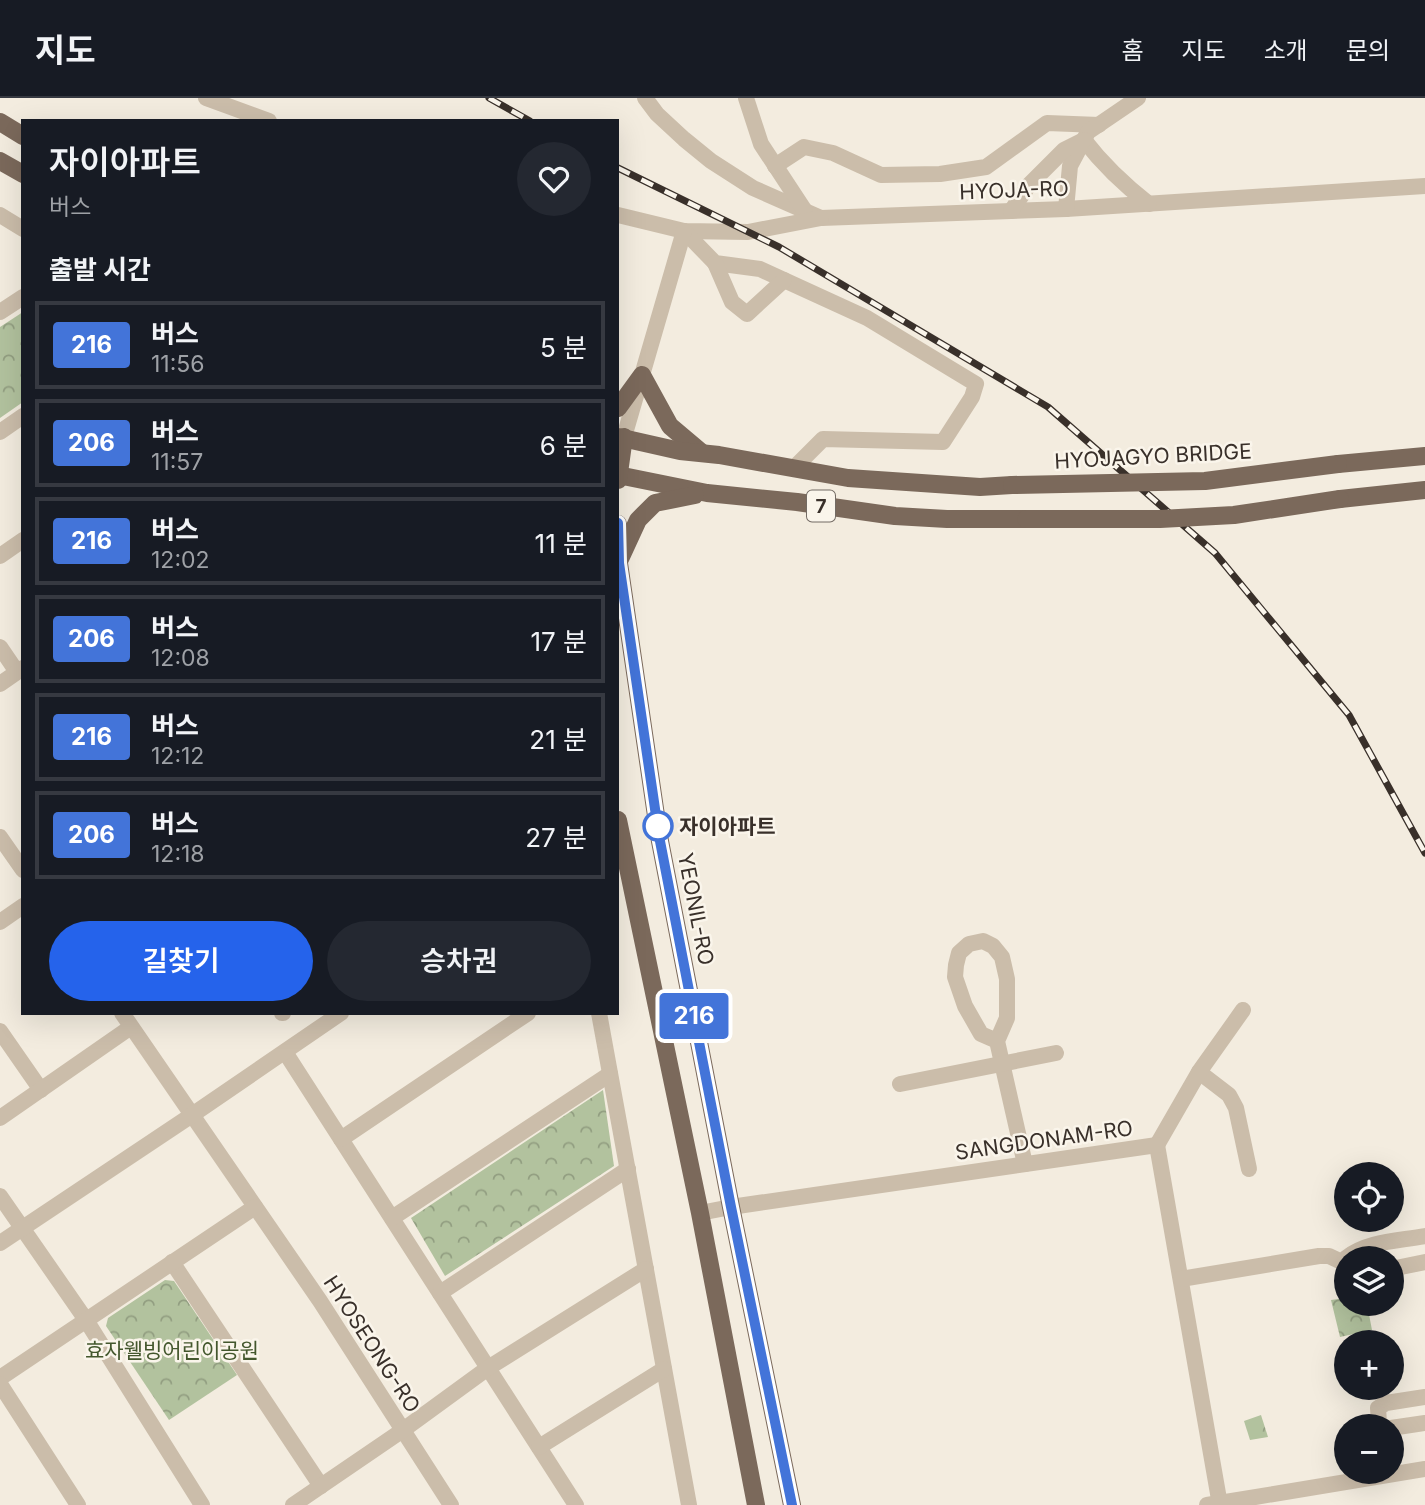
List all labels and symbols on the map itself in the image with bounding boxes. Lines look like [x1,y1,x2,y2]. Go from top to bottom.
street label: HYOJA-RO [959,176,1069,204]
street label: HYOJAGYO BRIDGE [1054,438,1252,474]
road number: 7 [807,490,835,522]
marker: 자이아파트 [643,811,673,841]
place label: 자이아파트 [679,814,776,839]
street label: YEONIL-RO [673,851,719,967]
line badge: 216 [654,993,734,1039]
street label: SANGDONAM-RO [954,1115,1134,1165]
street label: HYOSEONG-RO [318,1271,426,1417]
park label: 효자웰빙어린이공원 [85,1338,259,1363]

